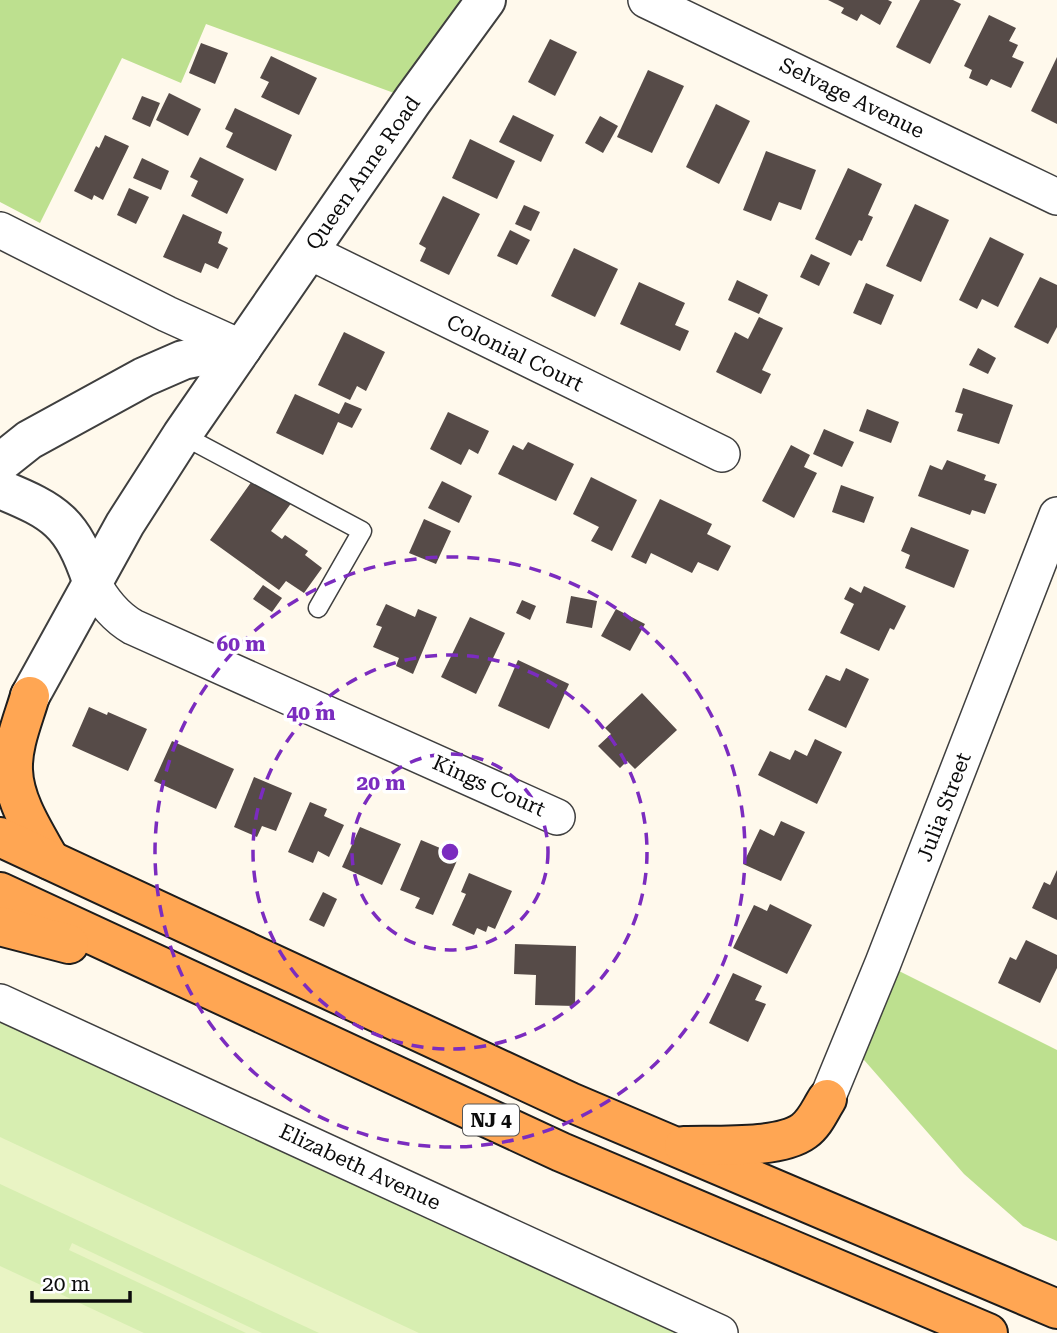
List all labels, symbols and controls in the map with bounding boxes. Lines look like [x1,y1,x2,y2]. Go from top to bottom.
street label: Selvage Avenue [776,53,928,143]
street label: Queen Anne Road [301,91,425,254]
street label: Colonial Court [443,310,587,396]
text: 60 m [216,632,266,656]
text: 40 m [286,701,336,725]
street label: Julia Street [912,749,976,865]
street label: Kings Court [429,751,549,822]
text: 20 m [356,771,406,795]
centre of rings [438,840,462,864]
road number: NJ 4 [463,1104,519,1136]
street label: Elizabeth Avenue [276,1119,444,1215]
scale bar [32,1260,130,1304]
text: 20 m [42,1272,90,1296]

